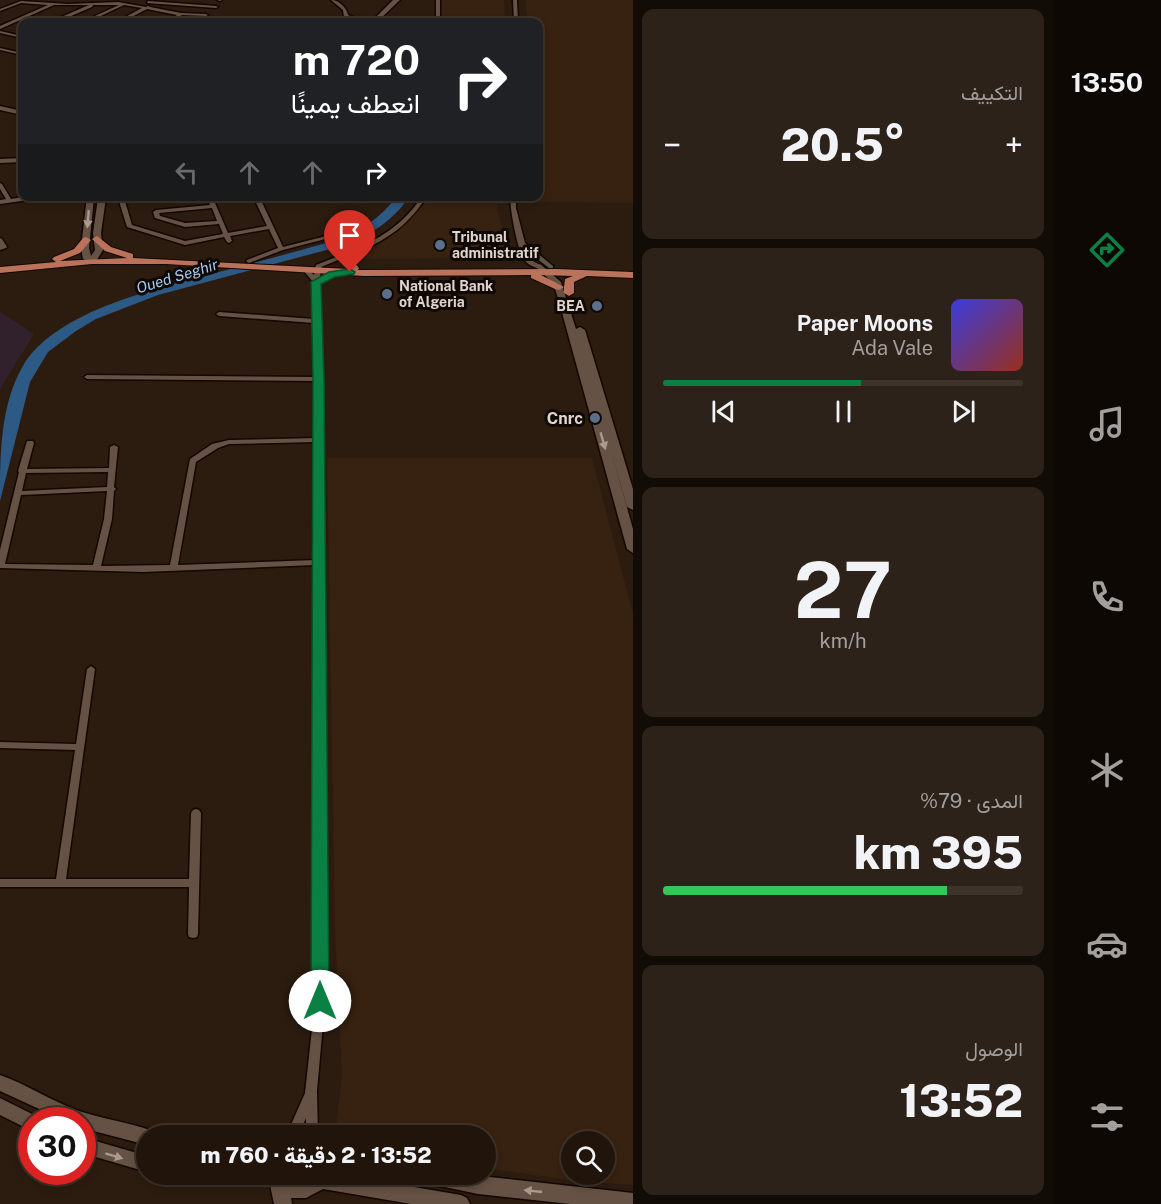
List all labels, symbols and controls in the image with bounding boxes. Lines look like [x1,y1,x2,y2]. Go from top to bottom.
text: 720 m [293,35,420,84]
icon: right [441,42,519,120]
text: 13:50 [1071,66,1143,98]
text: التكييف [961,81,1023,105]
text: انعطف يمينًا [291,87,420,119]
text: 20.5° [781,118,905,171]
text: − [663,126,681,164]
text: + [1005,126,1023,164]
icon: left [170,156,203,189]
icon: ahead [233,156,266,189]
icon: ahead [296,156,329,189]
icon: right [359,156,392,189]
one-way arrow [83,209,93,228]
pin [324,210,375,272]
icon: arrive [333,219,366,252]
place label: Tribunal administratif [452,229,539,261]
icon: directions [1086,229,1128,271]
marker: Tribunal administratif [433,238,447,252]
water label: Oued Seghir [134,255,220,296]
place label: National Bank of Algeria [399,278,493,310]
marker: National Bank of Algeria [380,287,394,301]
place label: BEA [556,298,585,314]
marker: BEA [590,299,604,313]
text: Paper Moons [797,310,933,336]
text: Ada Vale [851,336,933,360]
icon: previous [707,395,740,428]
icon: pause [827,395,860,428]
icon: next [947,395,980,428]
icon: music [1086,403,1128,445]
place label: Cnrc [547,409,583,428]
marker: Cnrc [588,411,602,425]
one-way arrow [598,432,608,450]
text: 27 [794,544,892,636]
icon: phone [1086,576,1128,618]
text: km/h [819,629,867,653]
icon: climate [1086,749,1128,791]
text: المدى · 79% [920,789,1023,813]
text: 395 km [854,826,1023,879]
icon: car [1086,923,1128,965]
position arrow [288,969,352,1033]
text: الوصول [965,1037,1023,1061]
text: 13:52 [899,1074,1023,1127]
icon: filters [1086,1096,1128,1138]
speed limit sign: 30 [18,1107,96,1185]
map controls [561,1131,615,1185]
button: search [561,1131,615,1185]
text: 13:52 · 2 دقيقة · 760 m [200,1142,432,1168]
one-way arrow [105,1152,123,1161]
one-way arrow [523,1186,542,1196]

